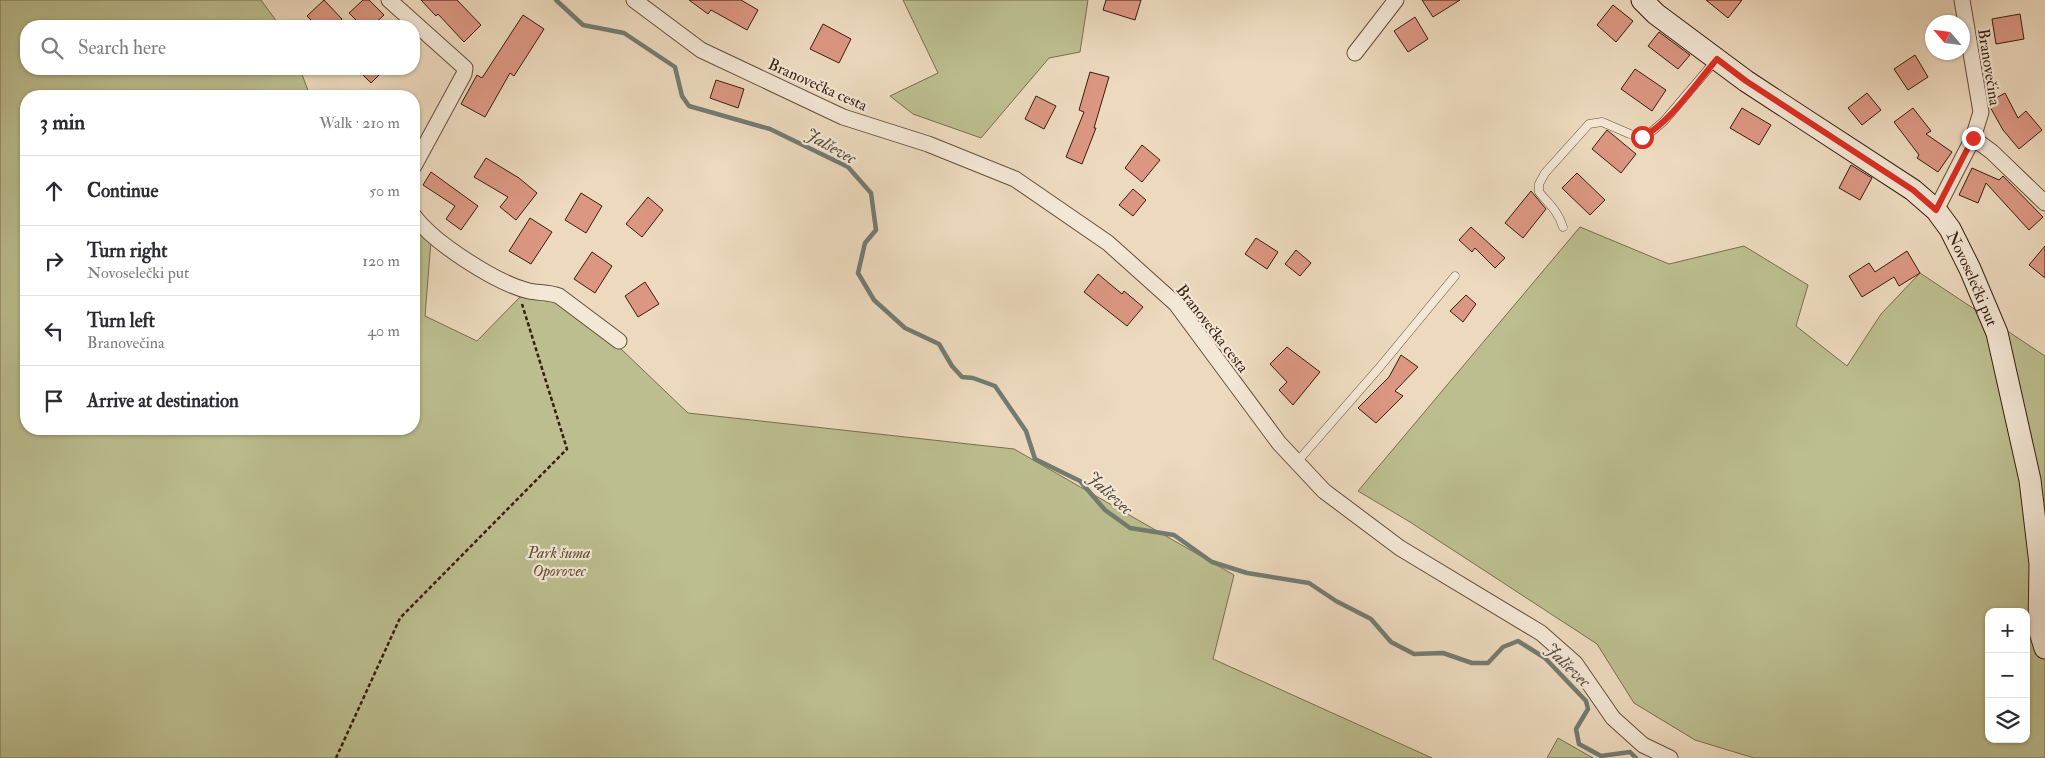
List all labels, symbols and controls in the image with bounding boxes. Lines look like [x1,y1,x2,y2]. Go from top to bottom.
north arrow [1925,15,1970,60]
search box [20,20,420,75]
street label: Branovečina [1973,27,2005,108]
icon: search [38,34,66,62]
text: Search here [78,36,166,60]
street label: Branovečka cesta [765,54,871,116]
text: 3 min [40,109,85,136]
text: Walk · 210 m [319,113,400,133]
water label: Jalševec [801,123,861,170]
route start [1631,126,1654,149]
route end [1962,127,1985,150]
icon: ahead [40,177,68,205]
text: Continue [87,179,158,203]
text: 50 m [369,181,400,201]
street label: Novoselečki put [1942,228,2002,329]
text: Turn right [87,239,167,263]
icon: right [40,247,68,275]
text: 120 m [362,251,400,271]
text: Novoselečki put [87,263,189,283]
street label: Branovečka cesta [1172,281,1253,377]
text: Turn left [87,309,155,333]
icon: left [40,317,68,345]
text: 40 m [367,321,400,341]
text: Branovečina [87,333,165,353]
icon: arrive [40,387,68,415]
text: Arrive at destination [87,389,239,413]
water label: Jalševec [1082,466,1138,521]
park label: Park šuma Oporovec [527,543,590,581]
map controls [1985,608,2030,743]
button: + [1985,608,2030,653]
water label: Jalševec [1540,638,1596,693]
button: − [1985,653,2030,698]
button: layers [1985,698,2030,743]

